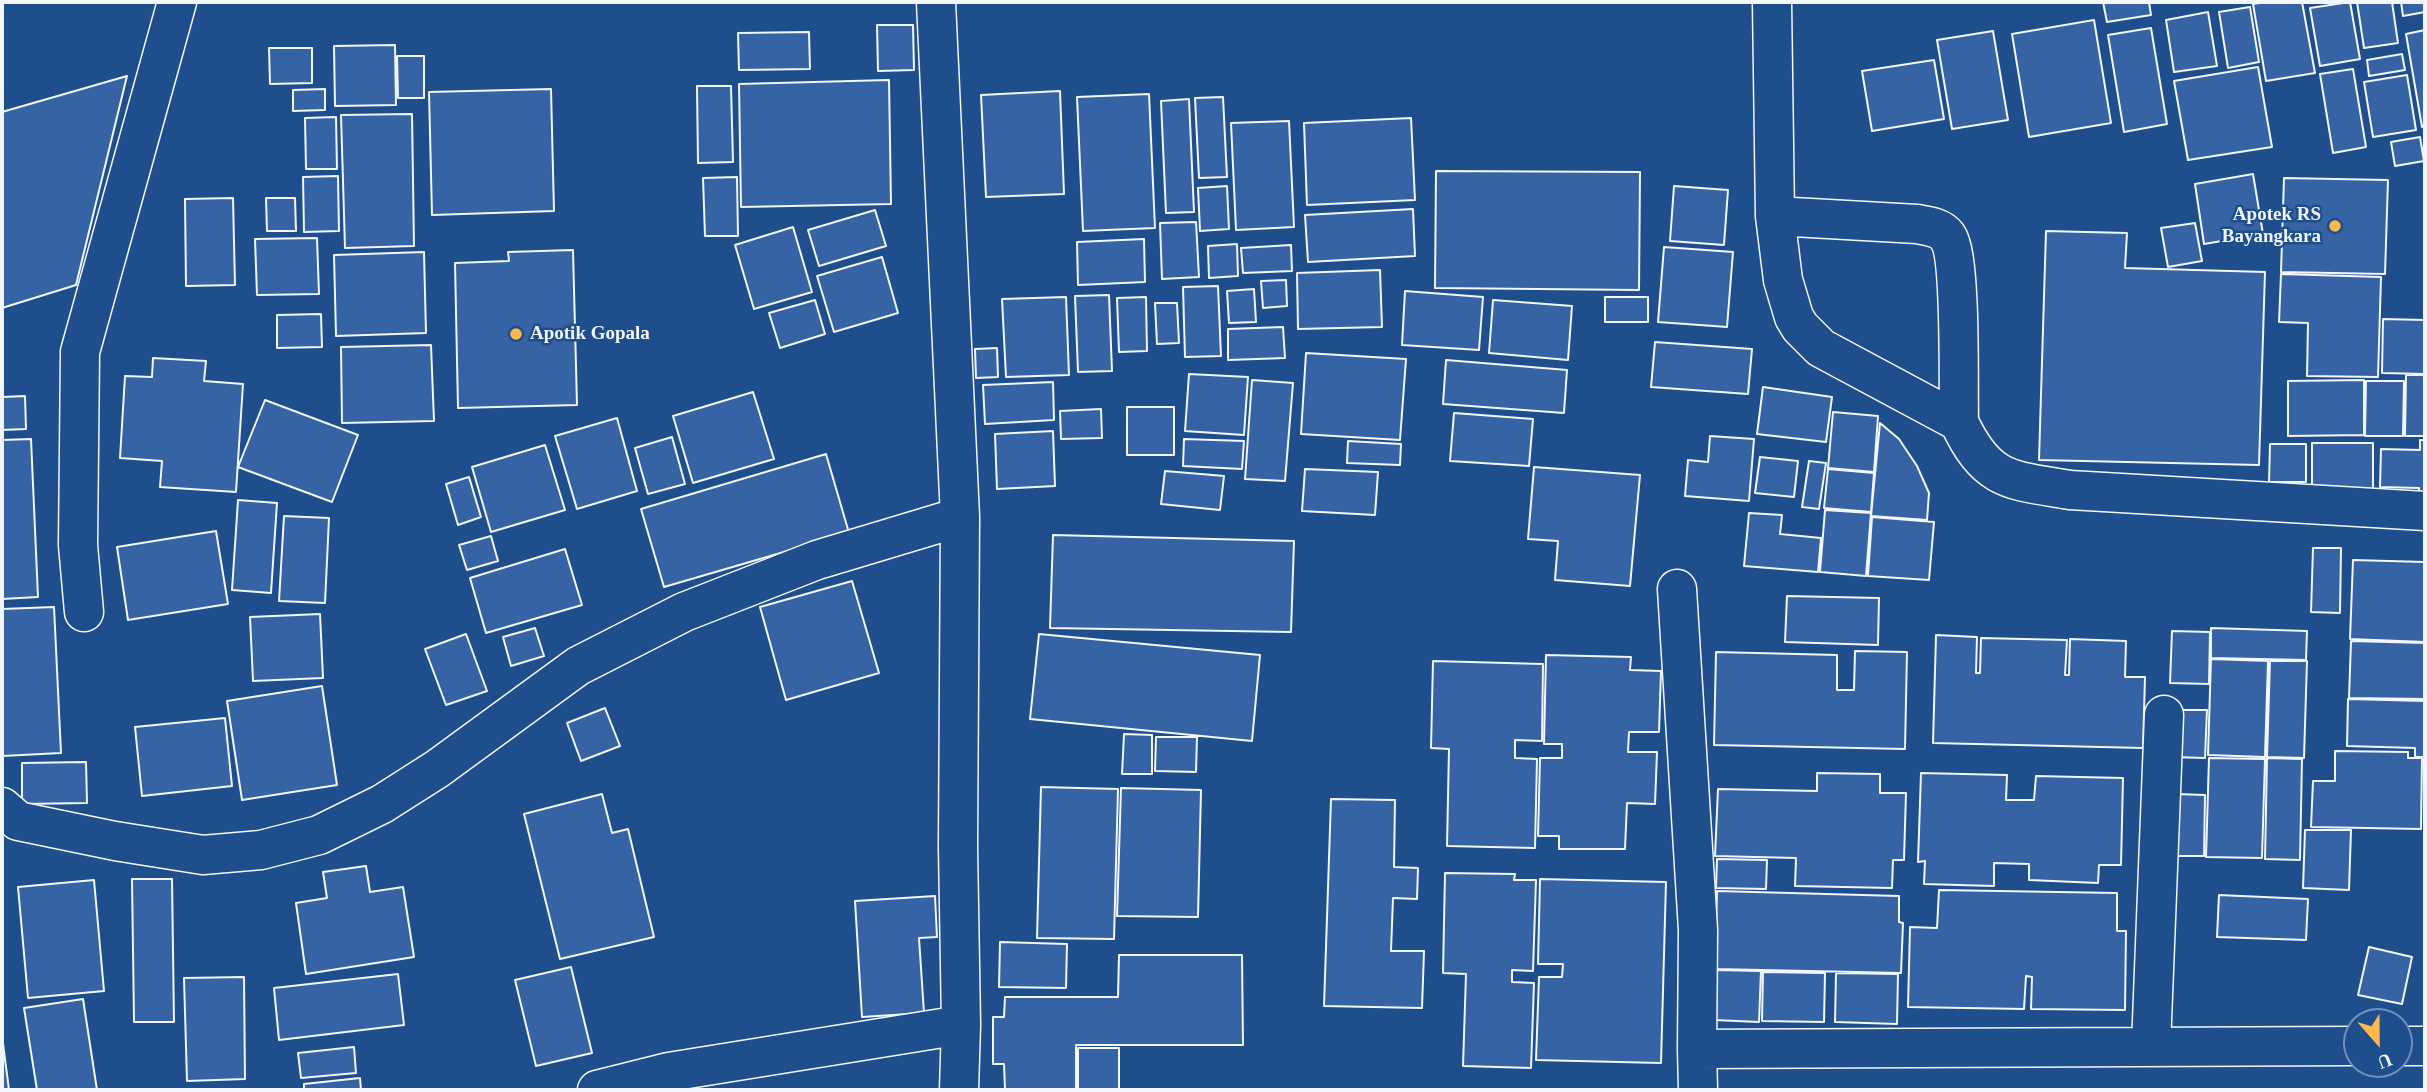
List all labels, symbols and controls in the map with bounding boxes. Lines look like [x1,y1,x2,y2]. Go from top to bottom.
place label: Apotek RS Bayangkara [2222,204,2321,248]
marker: Apotek RS Bayangkara [2327,218,2343,234]
place label: Apotik Gopala [530,323,650,345]
marker: Apotik Gopala [508,326,524,342]
north arrow [2343,1008,2413,1078]
text: U [2375,1049,2395,1073]

